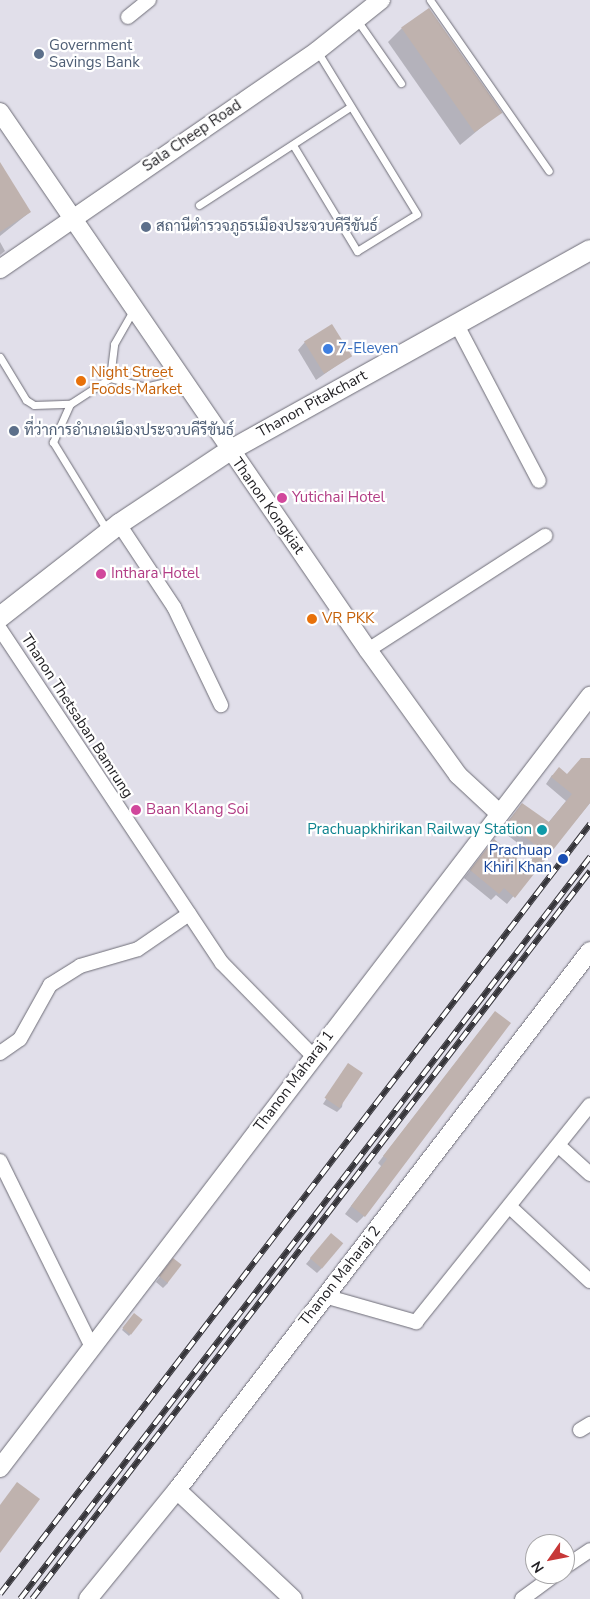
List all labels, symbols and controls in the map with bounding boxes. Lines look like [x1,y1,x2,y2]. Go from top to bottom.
place label: Government Savings Bank [49,36,140,71]
marker: Government Savings Bank [33,48,45,60]
street label: Sala Cheep Road [139,96,245,176]
place label: สถานีตำรวจภูธรเมืองประจวบคีรีขันธ์ [156,218,378,236]
marker: สถานีตำรวจภูธรเมืองประจวบคีรีขันธ์ [140,221,152,233]
place label: 7-Eleven [338,340,398,358]
marker: 7-Eleven [322,343,334,355]
place label: Night Street Foods Market [91,363,182,398]
street label: Thanon Pitakchart [254,366,370,442]
marker: Night Street Foods Market [75,375,87,387]
place label: ที่ว่าการอำเภอเมืองประจวบคีรีขันธ์ [24,422,234,440]
marker: ที่ว่าการอำเภอเมืองประจวบคีรีขันธ์ [8,425,20,437]
street label: Thanon Kongkiat [228,454,308,558]
place label: Yutichai Hotel [292,489,385,507]
marker: Yutichai Hotel [276,492,288,504]
place label: Inthara Hotel [111,565,199,583]
marker: Inthara Hotel [95,568,107,580]
place label: VR PKK [322,610,374,628]
marker: VR PKK [306,613,318,625]
street label: Thanon Thetsaban Bamrung [17,631,137,801]
place label: Baan Klang Soi [146,801,248,819]
marker: Baan Klang Soi [130,804,142,816]
place label: Prachuapkhirikan Railway Station [307,821,532,839]
marker: Prachuapkhirikan Railway Station [536,824,548,836]
place label: Prachuap Khiri Khan [484,841,552,876]
marker: Prachuap Khiri Khan [556,852,570,866]
street label: Thanon Maharaj 1 [250,1027,338,1135]
street label: Thanon Maharaj 2 [295,1223,385,1329]
north arrow [525,1534,575,1584]
text: N [527,1557,549,1576]

